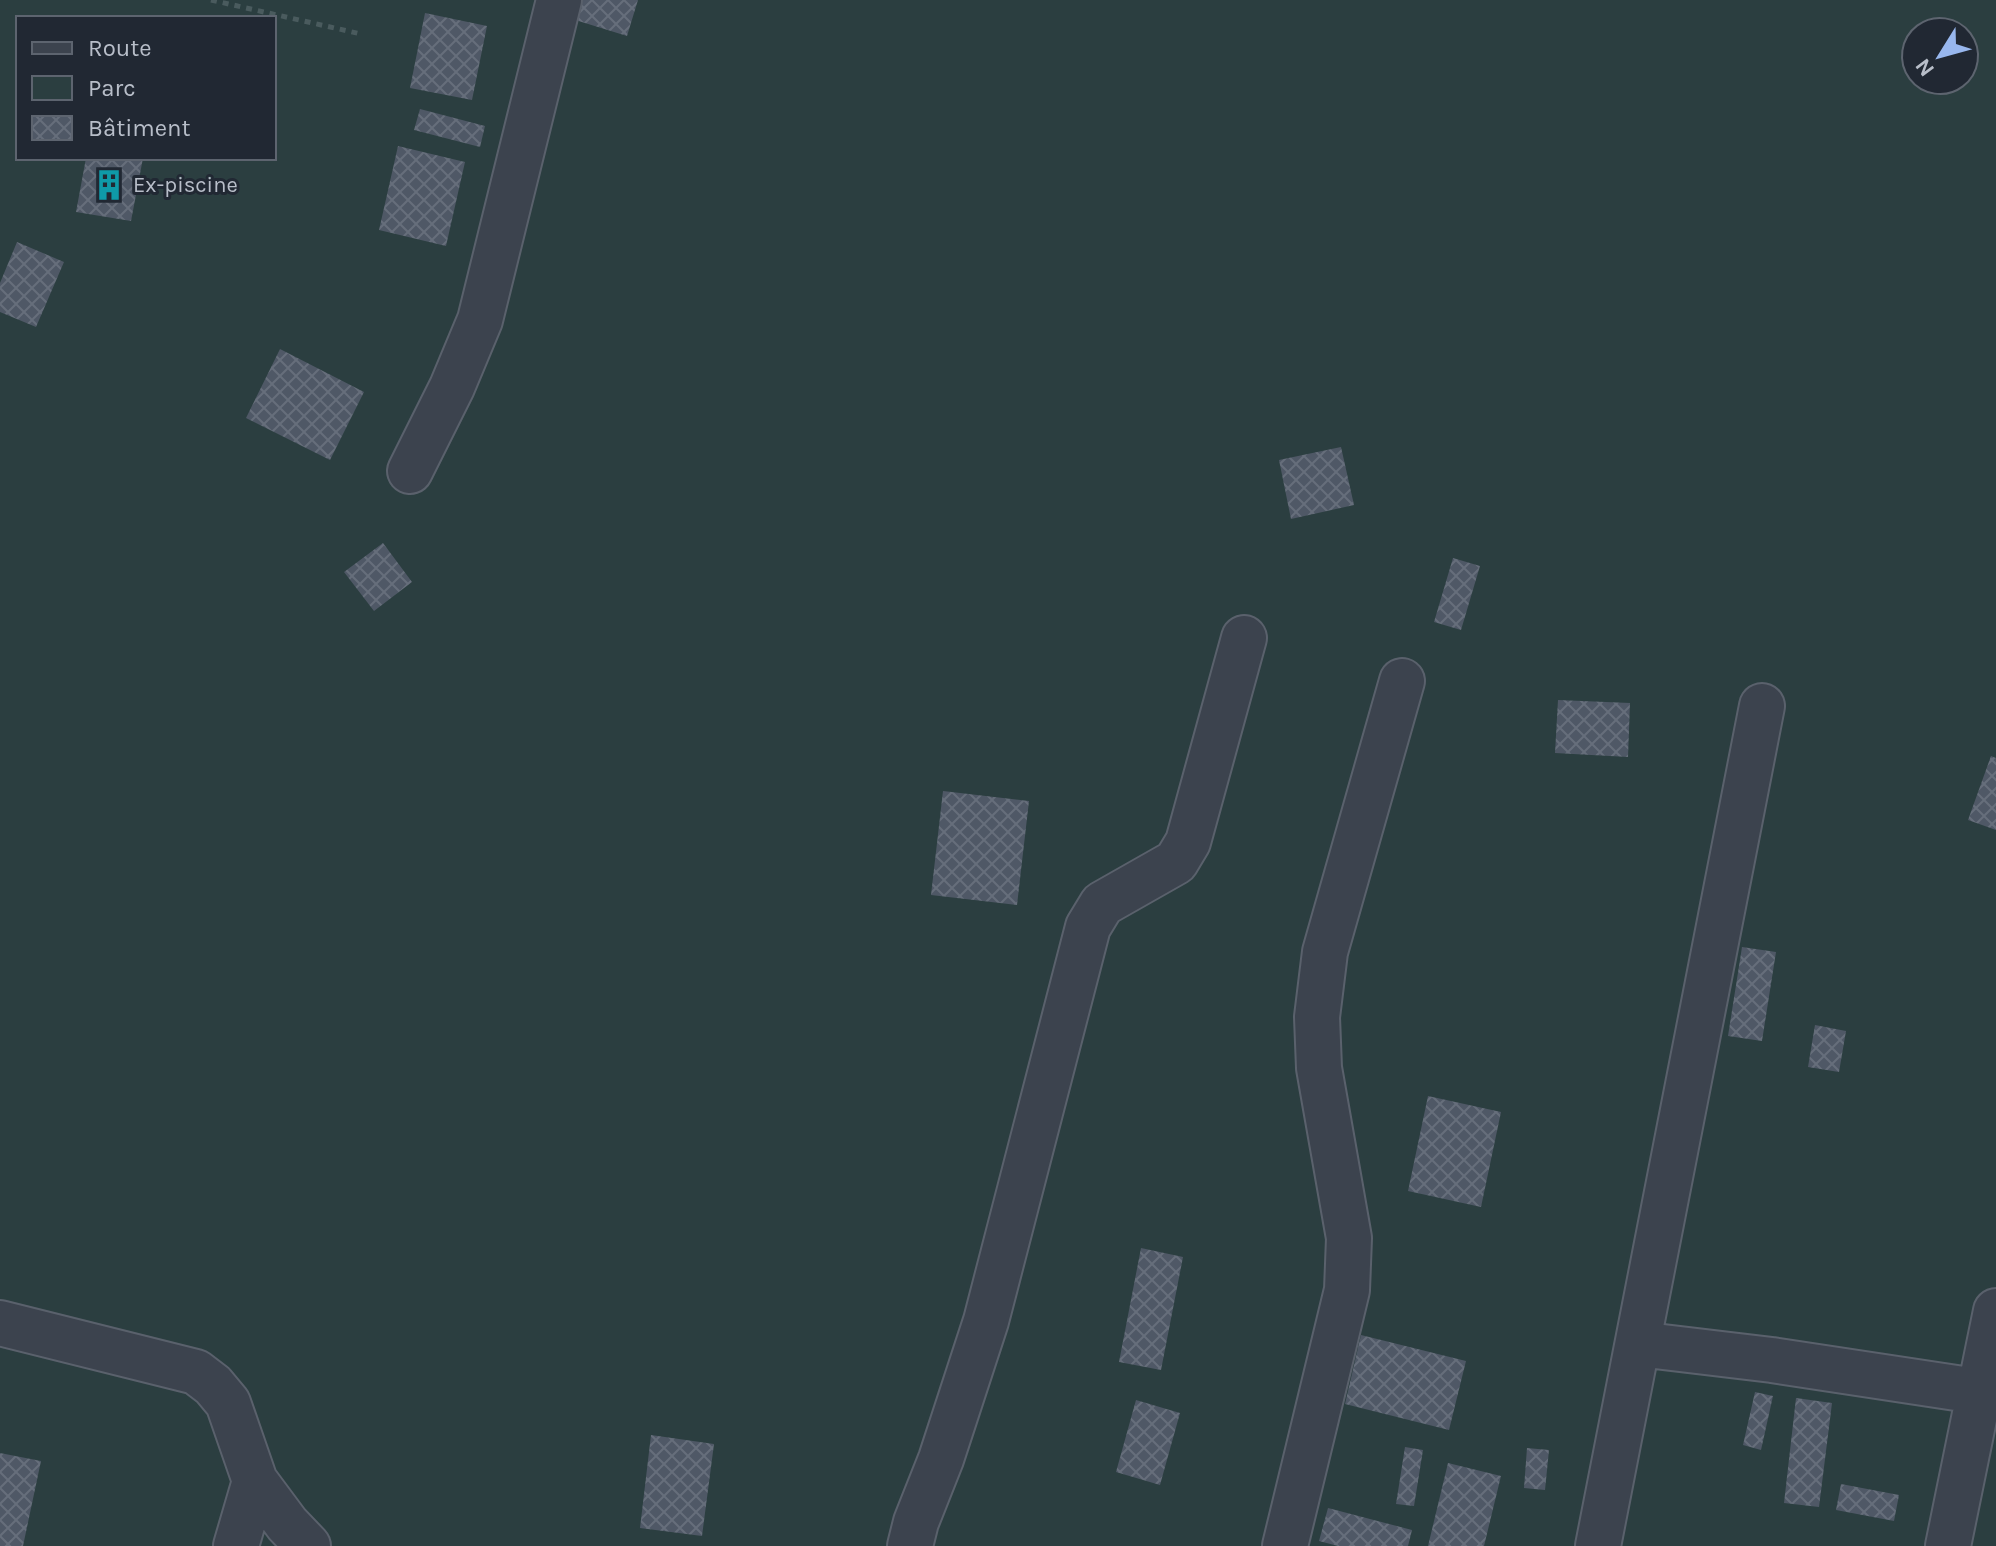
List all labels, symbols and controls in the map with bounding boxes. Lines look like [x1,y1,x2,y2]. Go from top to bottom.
legend [16,16,276,160]
north arrow [1900,16,1980,96]
text: Route [88,34,152,62]
text: N [1910,53,1940,82]
text: Parc [88,74,136,102]
text: Bâtiment [88,114,191,142]
building icon: Ex-piscine [92,168,126,202]
place label: Ex-piscine [133,172,238,198]

